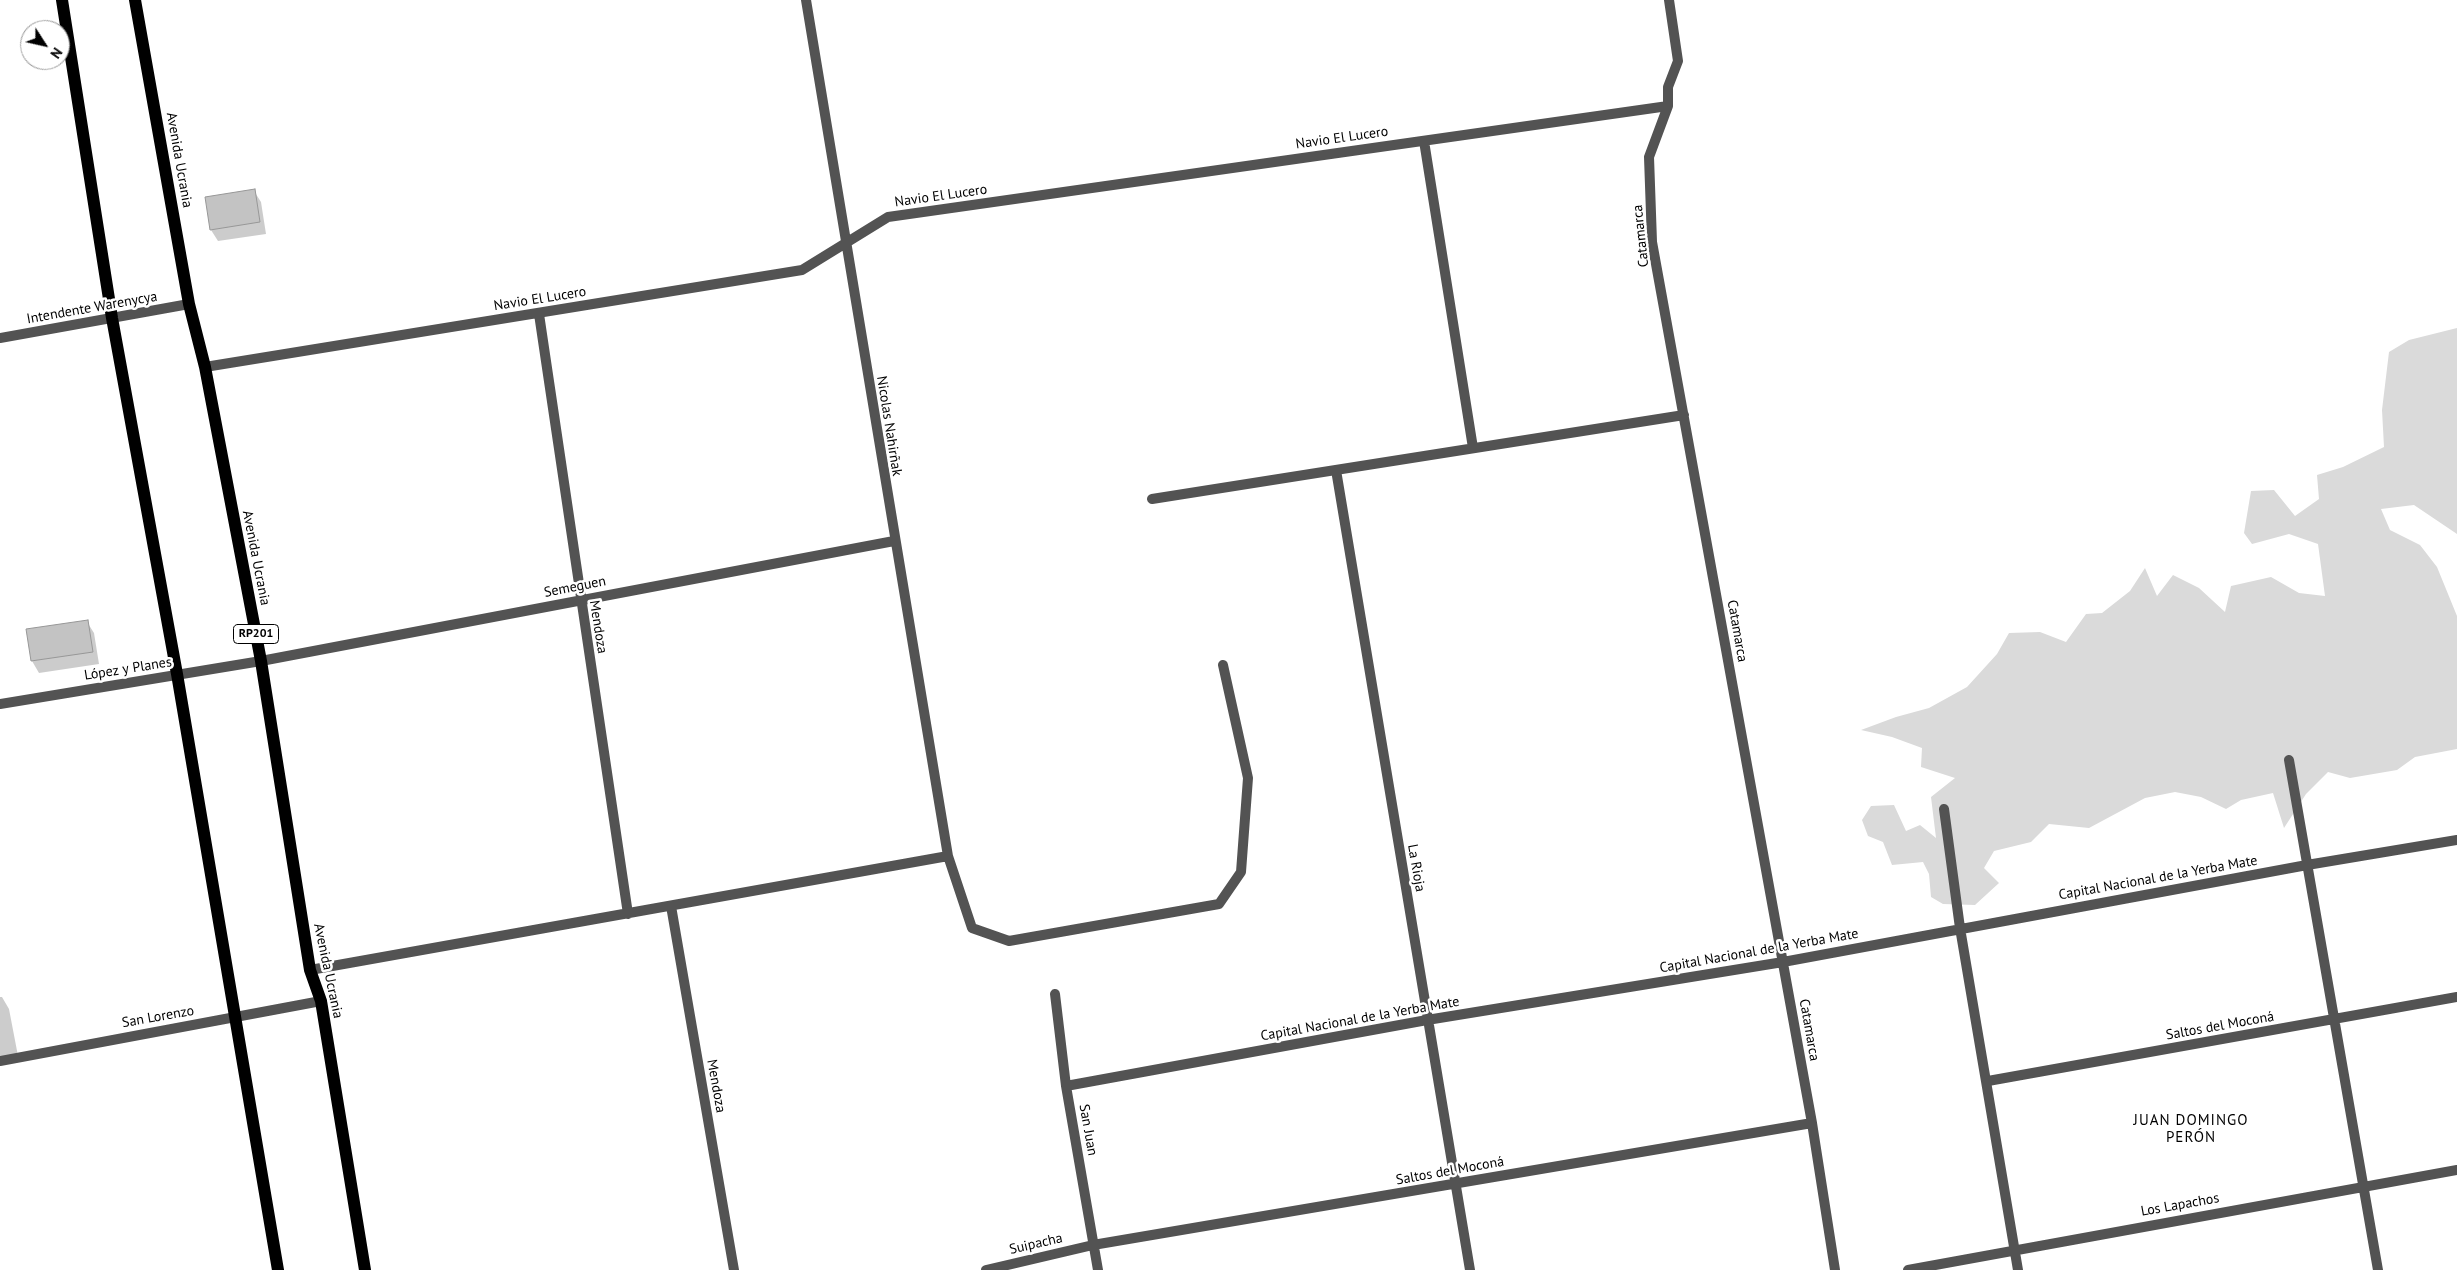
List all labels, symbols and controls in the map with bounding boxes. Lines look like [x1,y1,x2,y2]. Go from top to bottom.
north arrow [20,20,70,70]
text: N [46,44,66,62]
street label: Avenida Ucrania [162,111,196,209]
street label: Navio El Lucero [1295,123,1389,153]
street label: Navio El Lucero [894,181,988,211]
street label: Catamarca [1629,204,1653,268]
street label: Navio El Lucero [493,283,587,315]
street label: Intendente Warenycya [25,288,159,328]
street label: Nicolas Nahirñak [873,375,905,477]
street label: Avenida Ucrania [239,509,273,607]
street label: Semeguen [543,573,607,601]
street label: Mendoza [585,599,611,655]
street label: Catamarca [1723,599,1751,663]
road number: RP201 [234,624,278,644]
street label: López y Planes [83,654,173,684]
street label: La Rioja [1404,843,1428,893]
street label: Capital Nacional de la Yerba Mate [2057,852,2259,904]
street label: Avenida Ucrania [310,922,346,1020]
street label: Capital Nacional de la Yerba Mate [1658,925,1860,977]
street label: Capital Nacional de la Yerba Mate [1259,993,1461,1045]
street label: Catamarca [1795,998,1823,1062]
street label: San Lorenzo [121,1002,195,1032]
street label: Saltos del Moconá [2165,1008,2275,1044]
street label: Mendoza [703,1058,729,1114]
street label: San Juan [1075,1103,1101,1157]
district label: JUAN DOMINGO PERÓN [2132,1112,2250,1147]
street label: Saltos del Moconá [1395,1153,1505,1189]
street label: Los Lapachos [2139,1190,2221,1220]
street label: Suipacha [1008,1230,1064,1258]

